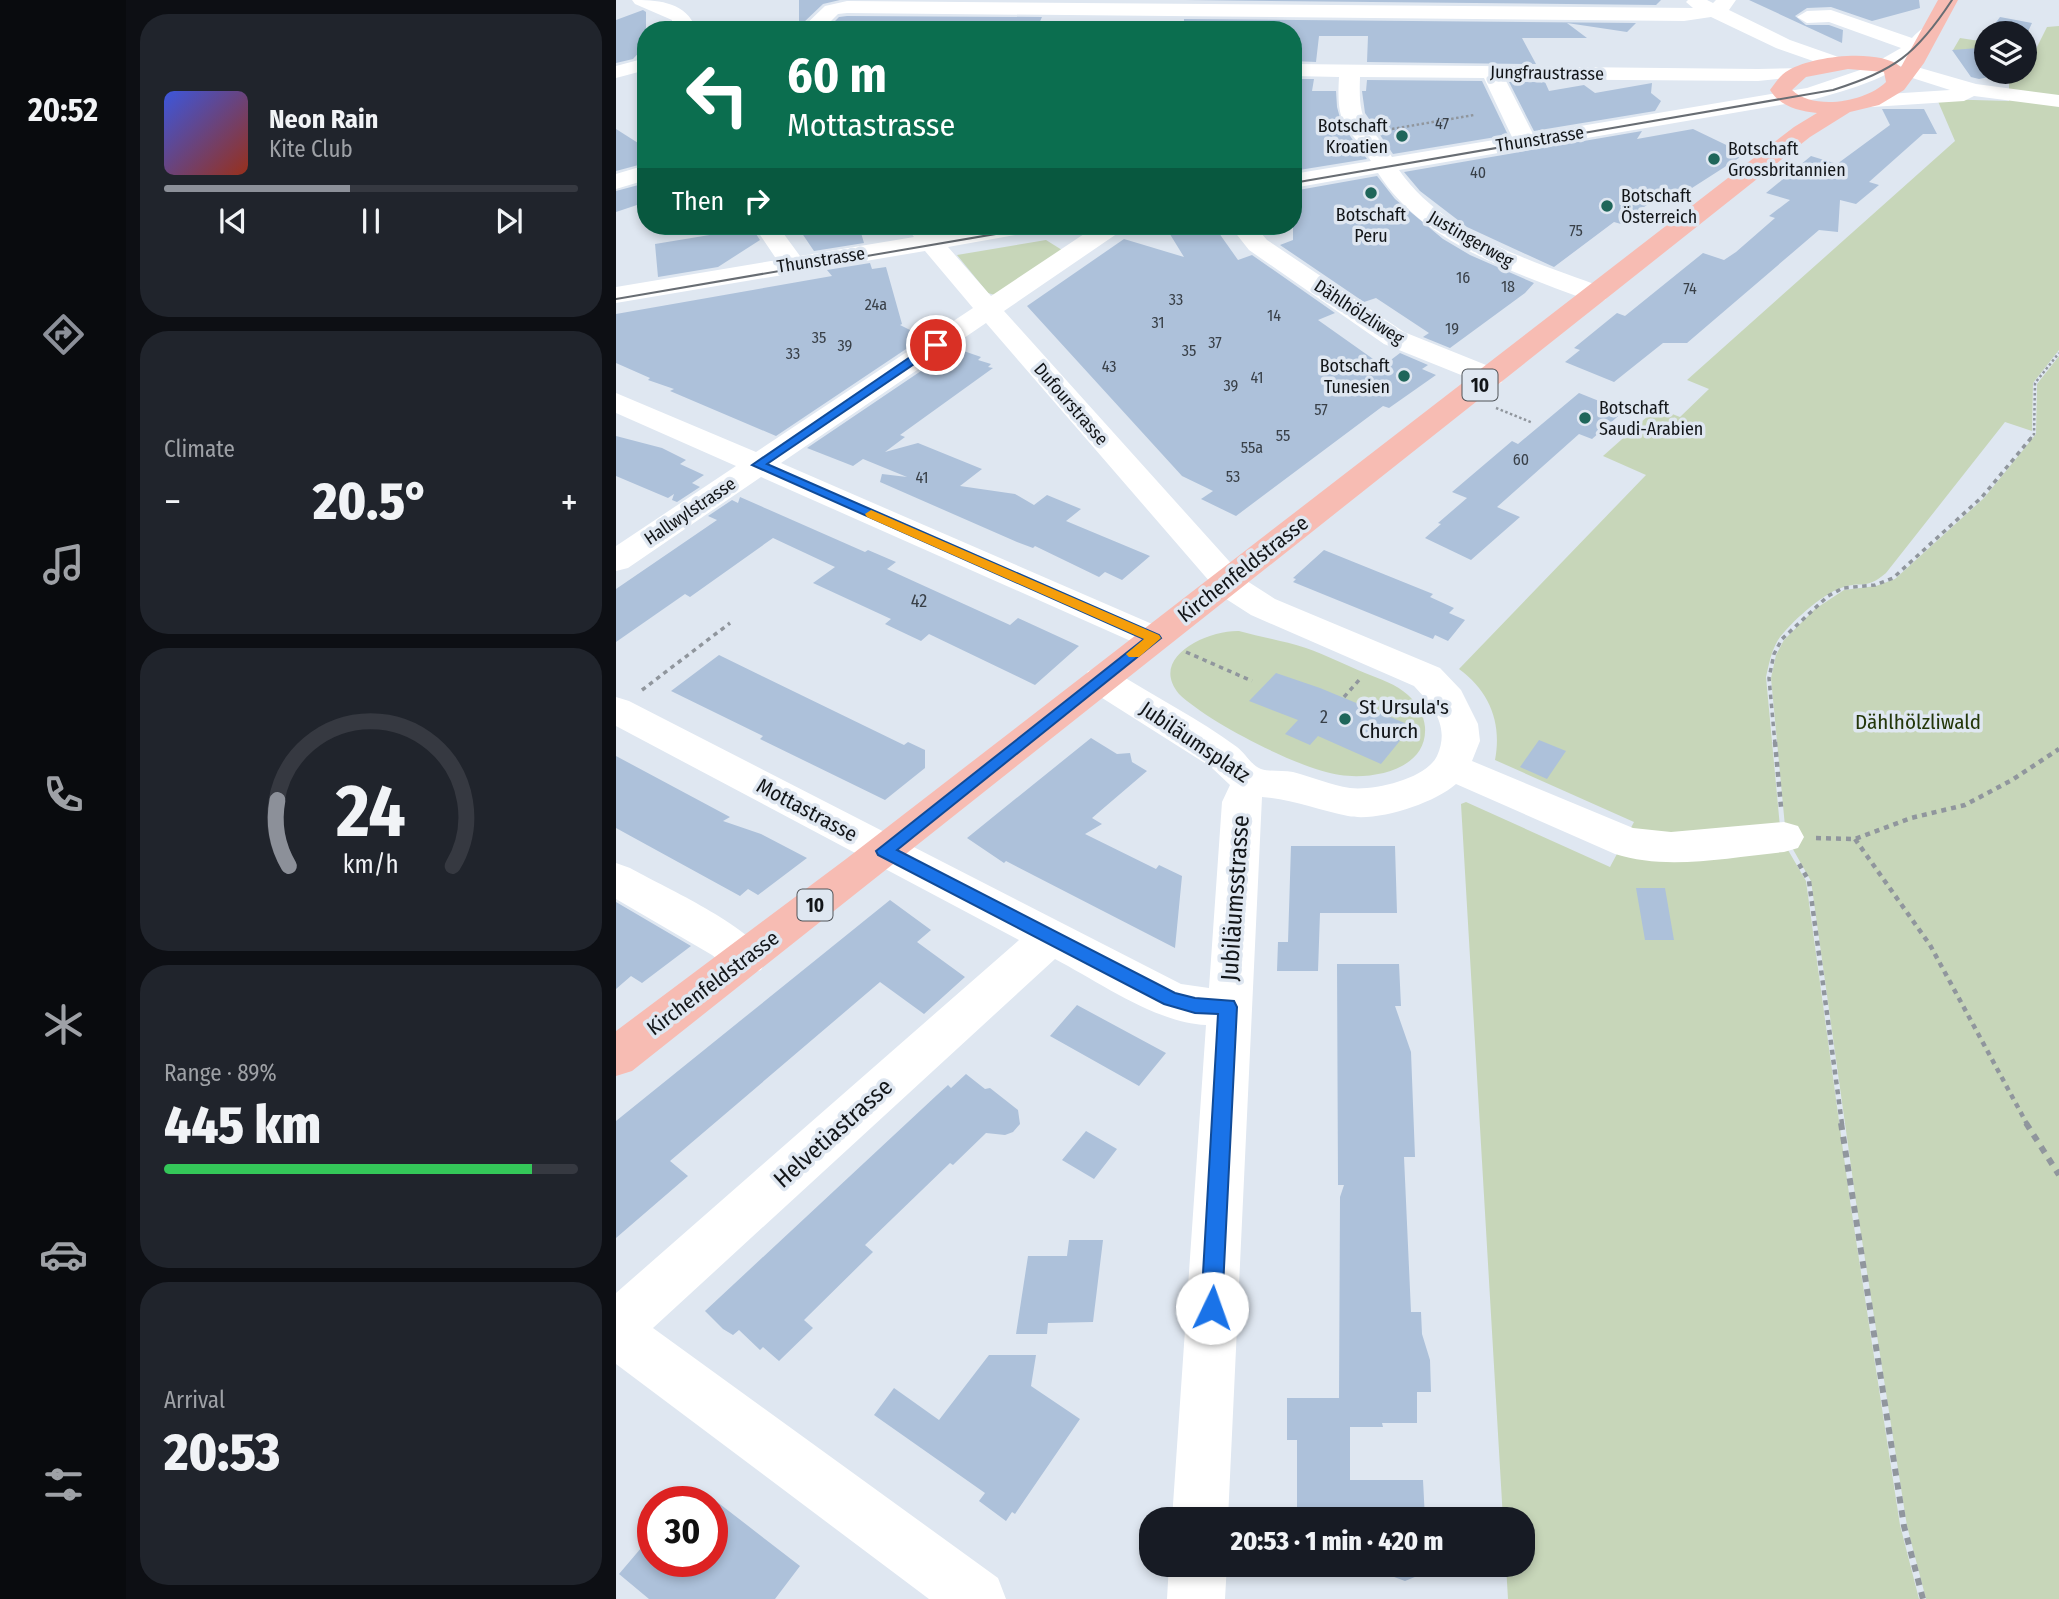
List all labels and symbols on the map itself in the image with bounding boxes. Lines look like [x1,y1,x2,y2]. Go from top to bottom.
street label: Jungfraustrasse [1490,61,1604,85]
house number: 47 [1435,114,1449,133]
place label: Botschaft Kroatien [1318,115,1388,158]
street label: Thunstrasse [1494,121,1586,157]
marker: Botschaft Kroatien [1394,128,1410,144]
place label: Botschaft Grossbritannien [1728,138,1846,181]
marker: Botschaft Grossbritannien [1706,151,1722,167]
house number: 40 [1470,163,1486,182]
marker: Botschaft Peru [1363,185,1379,201]
place label: Botschaft Österreich [1621,185,1697,228]
marker: Botschaft Österreich [1599,198,1615,214]
place label: Botschaft Peru [1336,204,1406,247]
street label: Justingerweg [1425,206,1518,272]
house number: 75 [1569,221,1583,240]
street label: Thunstrasse [775,242,867,278]
house number: 16 [1456,268,1470,287]
street label: Dählhölzliweg [1310,275,1409,350]
house number: 18 [1501,277,1515,296]
house number: 74 [1683,279,1697,298]
house number: 33 [1169,290,1183,309]
house number: 24a [865,295,887,314]
house number: 14 [1267,306,1281,325]
house number: 31 [1151,313,1165,332]
pin [906,315,966,375]
house number: 19 [1445,319,1459,338]
house number: 35 [812,328,826,347]
house number: 37 [1208,333,1222,352]
house number: 39 [838,336,853,355]
house number: 35 [1182,341,1196,360]
house number: 33 [786,344,800,363]
place label: Botschaft Tunesien [1320,355,1390,398]
house number: 43 [1102,357,1116,376]
street label: Dufourstrasse [1029,358,1113,450]
house number: 41 [1250,368,1264,387]
marker: Botschaft Tunesien [1396,368,1412,384]
road number: 10 [1462,370,1498,400]
house number: 39 [1224,376,1239,395]
place label: Botschaft Saudi-Arabien [1599,397,1703,440]
house number: 57 [1314,400,1328,419]
marker: Botschaft Saudi-Arabien [1577,410,1593,426]
house number: 55 [1276,426,1290,445]
house number: 55a [1241,438,1263,457]
house number: 60 [1513,450,1529,469]
house number: 53 [1226,467,1240,486]
house number: 41 [915,468,929,487]
street label: Hallwylstrasse [640,472,740,550]
street label: Kirchenfeldstrasse [1172,510,1314,628]
house number: 42 [911,590,927,612]
place label: St Ursula's Church [1359,694,1449,744]
street label: Jubiläumsplatz [1135,696,1255,788]
house number: 2 [1320,706,1328,728]
park label: Dählhölzliwald [1855,709,1981,735]
marker: St Ursula's Church [1337,711,1353,727]
street label: Mottastrasse [752,773,862,847]
street label: Jubiläumsstrasse [1215,814,1255,982]
road number: 10 [798,890,832,920]
street label: Kirchenfeldstrasse [642,925,784,1041]
street label: Helvetiastrasse [768,1072,898,1194]
position arrow [1175,1271,1249,1345]
speed limit sign: 30 [637,1486,728,1577]

